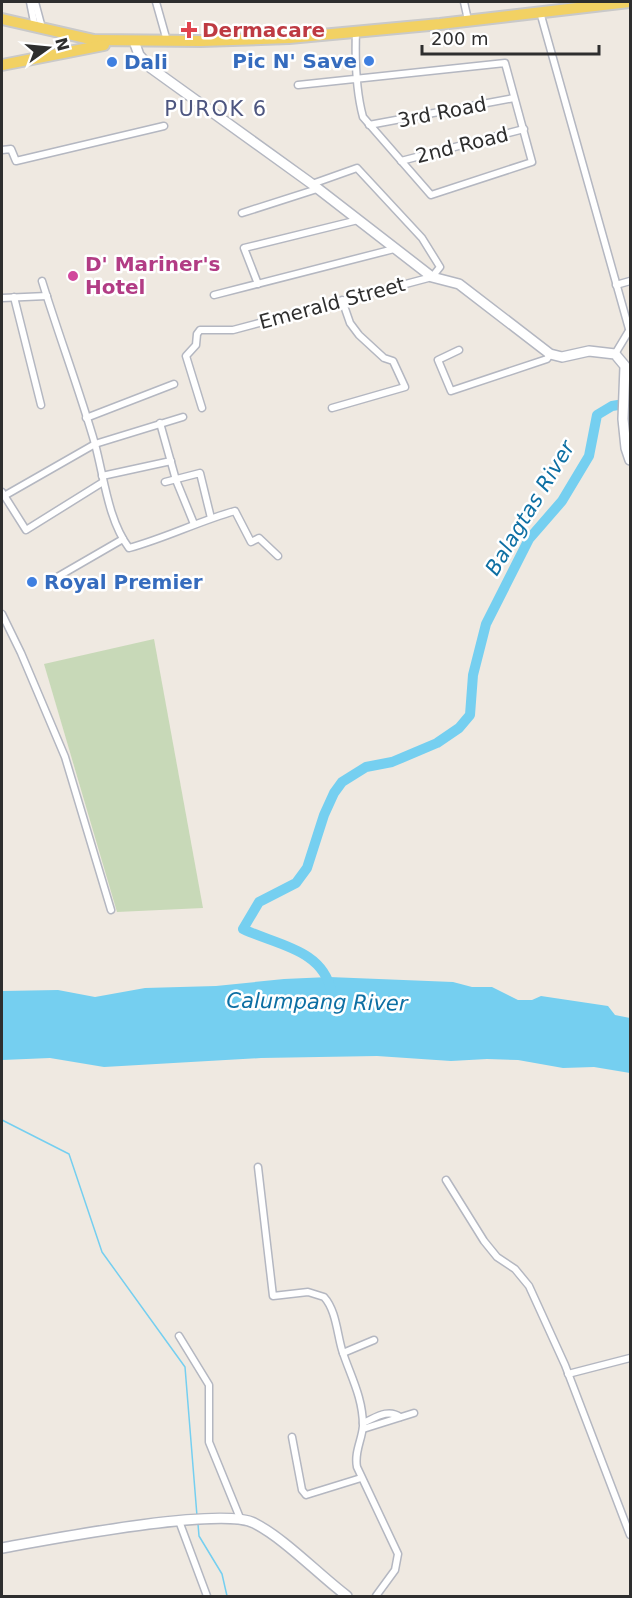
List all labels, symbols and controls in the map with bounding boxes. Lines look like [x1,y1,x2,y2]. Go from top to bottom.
north arrow [18,18,78,78]
place label: Dermacare [202,18,325,42]
scale bar [422,18,599,56]
marker: Dermacare [180,21,198,39]
text: 200 m [431,28,489,49]
text: N [51,35,73,53]
place label: Pic N' Save [232,49,357,73]
place label: Dali [124,50,168,74]
marker: Pic N' Save [362,54,376,68]
marker: Dali [105,55,119,69]
street label: 3rd Road [396,92,488,132]
district label: PUROK 6 [164,97,268,121]
street label: 2nd Road [413,122,511,168]
place label: D' Mariner's Hotel [85,252,221,299]
marker: D' Mariner's Hotel [66,269,80,283]
street label: Emerald Street [256,272,408,334]
water label: Balagtas River [480,435,580,580]
place label: Royal Premier [44,570,203,594]
marker: Royal Premier [25,575,39,589]
water label: Calumpang River [226,988,409,1016]

